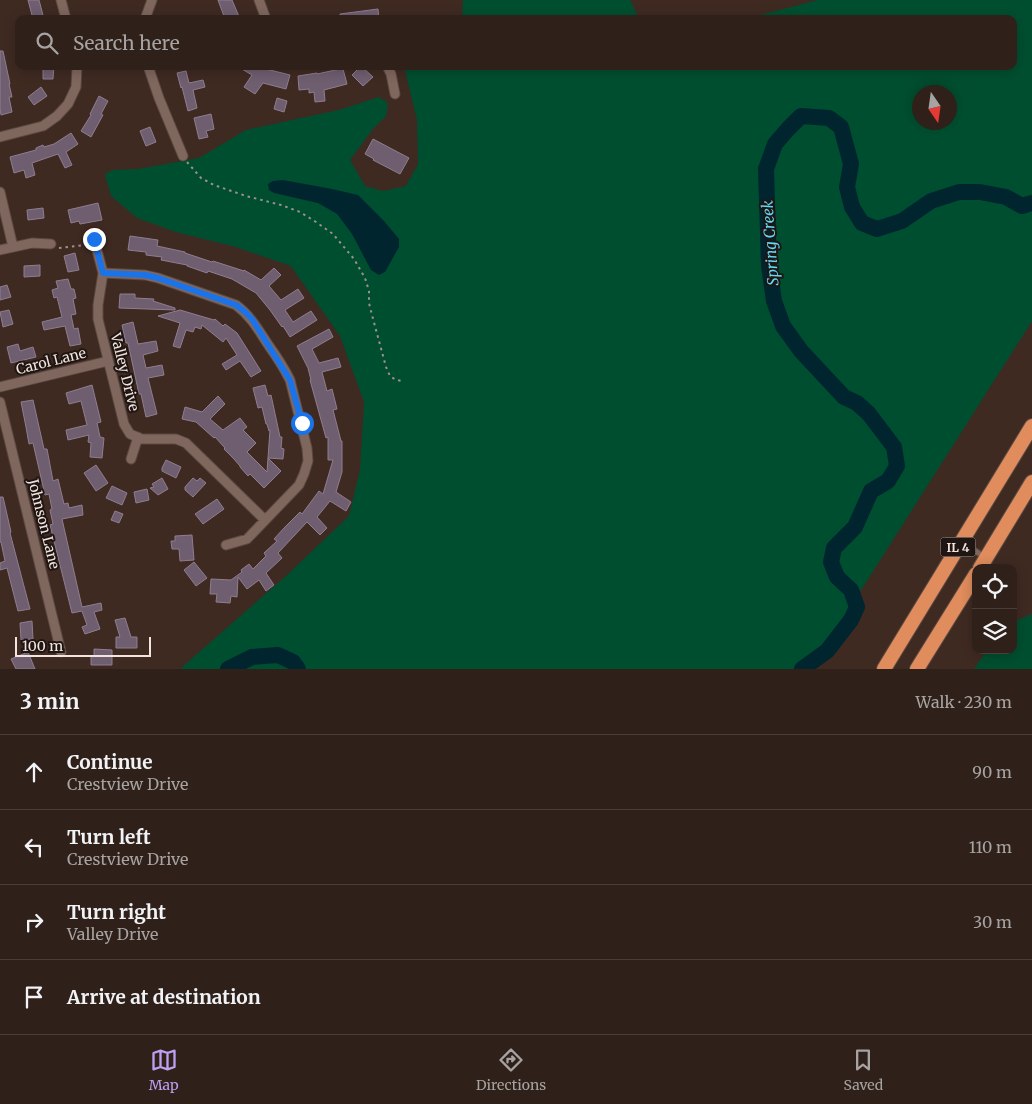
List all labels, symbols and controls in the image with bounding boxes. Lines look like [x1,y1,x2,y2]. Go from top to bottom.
search box [15,15,1017,70]
icon: search [33,29,61,57]
text: Search here [73,31,180,55]
north arrow [912,85,957,130]
water label: Spring Creek [757,199,782,286]
route end [83,228,106,251]
street label: Valley Drive [106,330,143,413]
street label: Carol Lane [14,344,88,378]
route start [291,412,314,435]
street label: Johnson Lane [24,476,64,571]
road number: IL 4 [940,538,976,556]
map controls [972,564,1017,654]
button: locate [972,564,1017,609]
button: layers [972,609,1017,654]
scale bar [15,634,151,657]
text: 100 m [22,637,63,655]
text: 3 min [20,688,79,715]
text: Walk · 230 m [916,692,1012,712]
text: Continue [67,750,153,774]
icon: ahead [20,758,48,786]
text: 90 m [972,762,1012,782]
text: Crestview Drive [67,774,188,794]
text: Turn left [67,825,151,849]
icon: left [20,833,48,861]
text: 110 m [969,837,1012,857]
text: Crestview Drive [67,849,188,869]
text: Turn right [67,900,166,924]
icon: right [20,908,48,936]
text: 30 m [973,912,1012,932]
text: Valley Drive [67,924,158,944]
icon: arrive [20,983,48,1011]
text: Arrive at destination [67,985,261,1009]
tab: Map [149,1046,179,1094]
tab: Directions [476,1046,546,1094]
tab: Saved [844,1046,883,1094]

